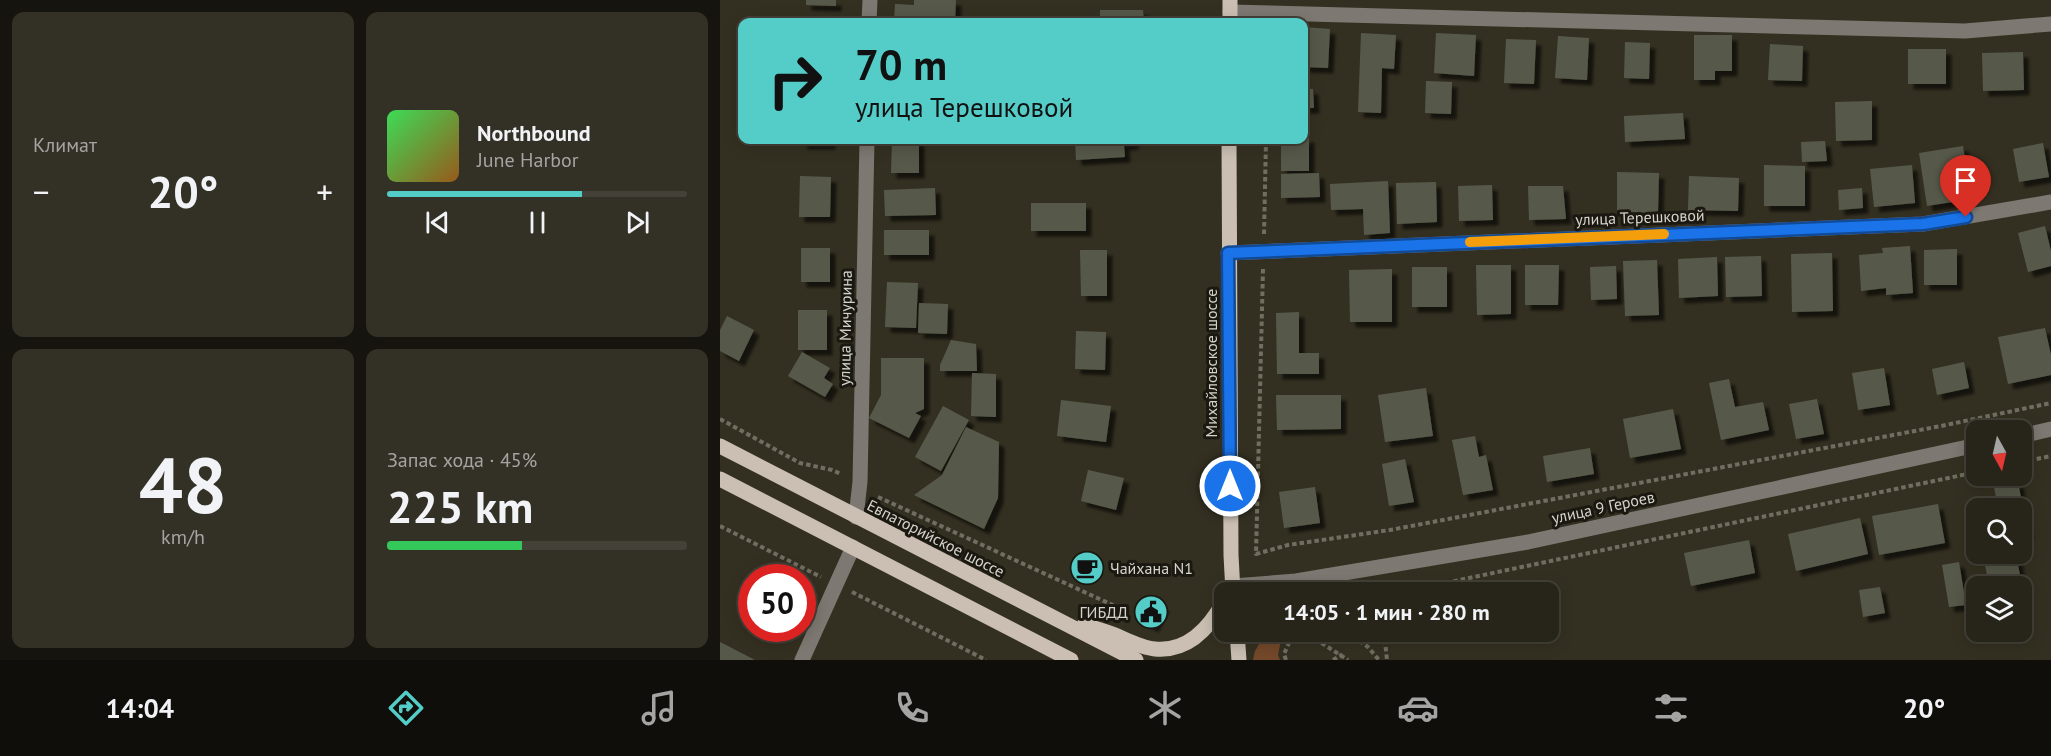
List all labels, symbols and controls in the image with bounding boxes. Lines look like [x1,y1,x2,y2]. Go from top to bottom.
text: 70 m [855,37,947,92]
icon: right [756,42,834,120]
text: улица Терешковой [855,90,1073,124]
text: Northbound [477,119,591,147]
text: Климат [33,132,97,158]
text: June Harbor [477,147,579,173]
pin [1940,155,1991,217]
text: 20° [148,162,218,220]
icon: arrive [1949,164,1982,197]
text: − [33,170,50,213]
text: + [316,170,333,213]
street label: улица Терешковой [1575,205,1705,229]
icon: previous [421,206,454,239]
icon: pause [521,206,554,239]
icon: next [621,206,654,239]
street label: улица Мичурина [834,270,856,386]
street label: Михайловское шоссе [1201,289,1221,437]
north arrow [1966,420,2032,486]
map controls [1966,420,2032,642]
text: 48 [139,434,227,535]
text: Запас хода · 45% [387,447,537,473]
position arrow [1198,454,1262,518]
text: 225 km [387,477,533,535]
street label: улица 9 Героев [1550,486,1656,528]
street label: Евпаторийское шоссе [864,495,1008,581]
button: search [1966,498,2032,564]
text: km/h [161,524,205,550]
cafe icon: Чайхана N1 [1069,550,1105,586]
place label: Чайхана N1 [1110,558,1193,578]
speed limit sign: 50 [738,564,816,642]
button: layers [1966,576,2032,642]
public building icon: ГИБДД [1133,594,1169,630]
text: 14:05 · 1 мин · 280 m [1283,598,1490,626]
place label: ГИБДД [1079,602,1128,622]
icon: directions [385,687,427,729]
icon: music [638,687,680,729]
icon: phone [891,687,933,729]
icon: climate [1144,687,1186,729]
icon: car [1397,687,1439,729]
icon: filters [1650,687,1692,729]
text: 14:04 [106,691,174,725]
text: 20° [1903,691,1945,725]

